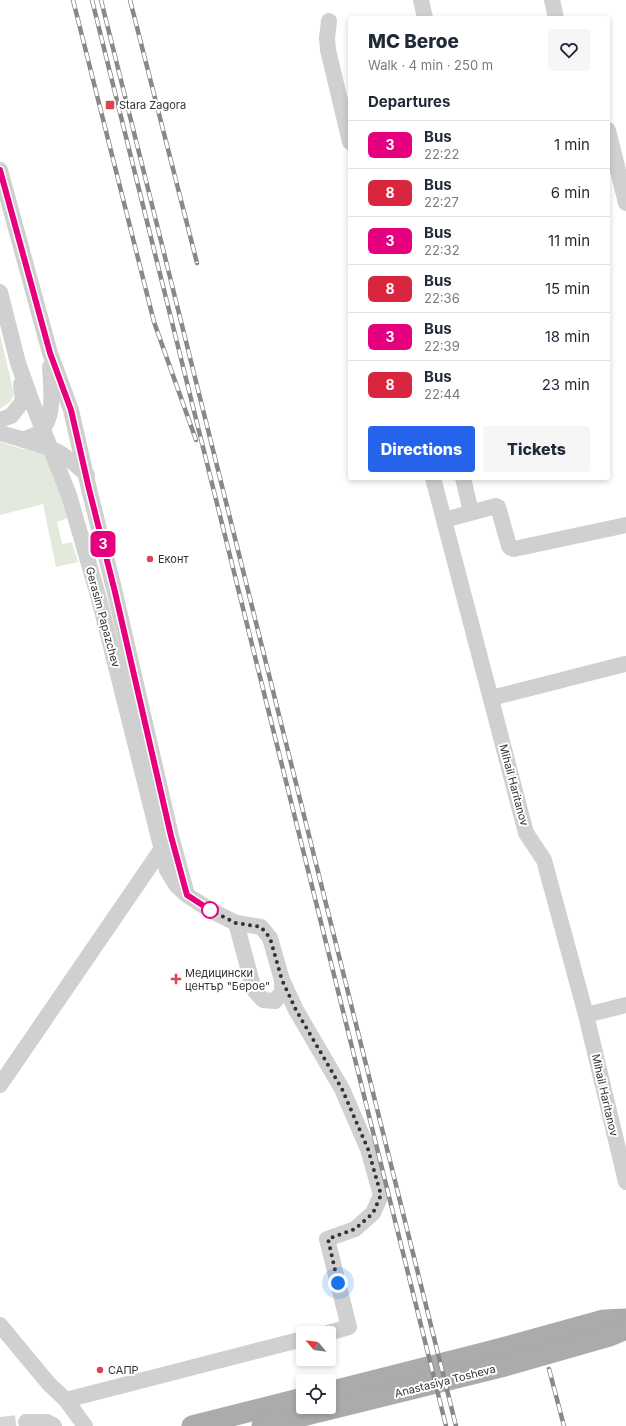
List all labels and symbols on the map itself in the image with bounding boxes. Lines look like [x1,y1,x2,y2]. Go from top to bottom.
place label: Stara Zagora [119,98,186,112]
marker: Stara Zagora [104,99,116,111]
line badge: 3 [90,531,116,557]
place label: Еконт [158,552,189,566]
marker: Еконт [145,554,155,564]
street label: Gerasim Papazchev [83,565,123,669]
street label: Mihail Haritanov [496,743,532,827]
unlabelled marker [201,901,219,919]
place label: Медицински център "Берое" [185,966,270,993]
marker: Медицински център "Берое" [170,973,182,985]
street label: Mihail Haritanov [589,1053,621,1137]
your location [328,1273,348,1293]
north arrow [296,1326,336,1366]
street label: Anastasiya Tosheva [393,1362,497,1400]
place label: САПР [108,1363,139,1377]
marker: САПР [95,1365,105,1375]

